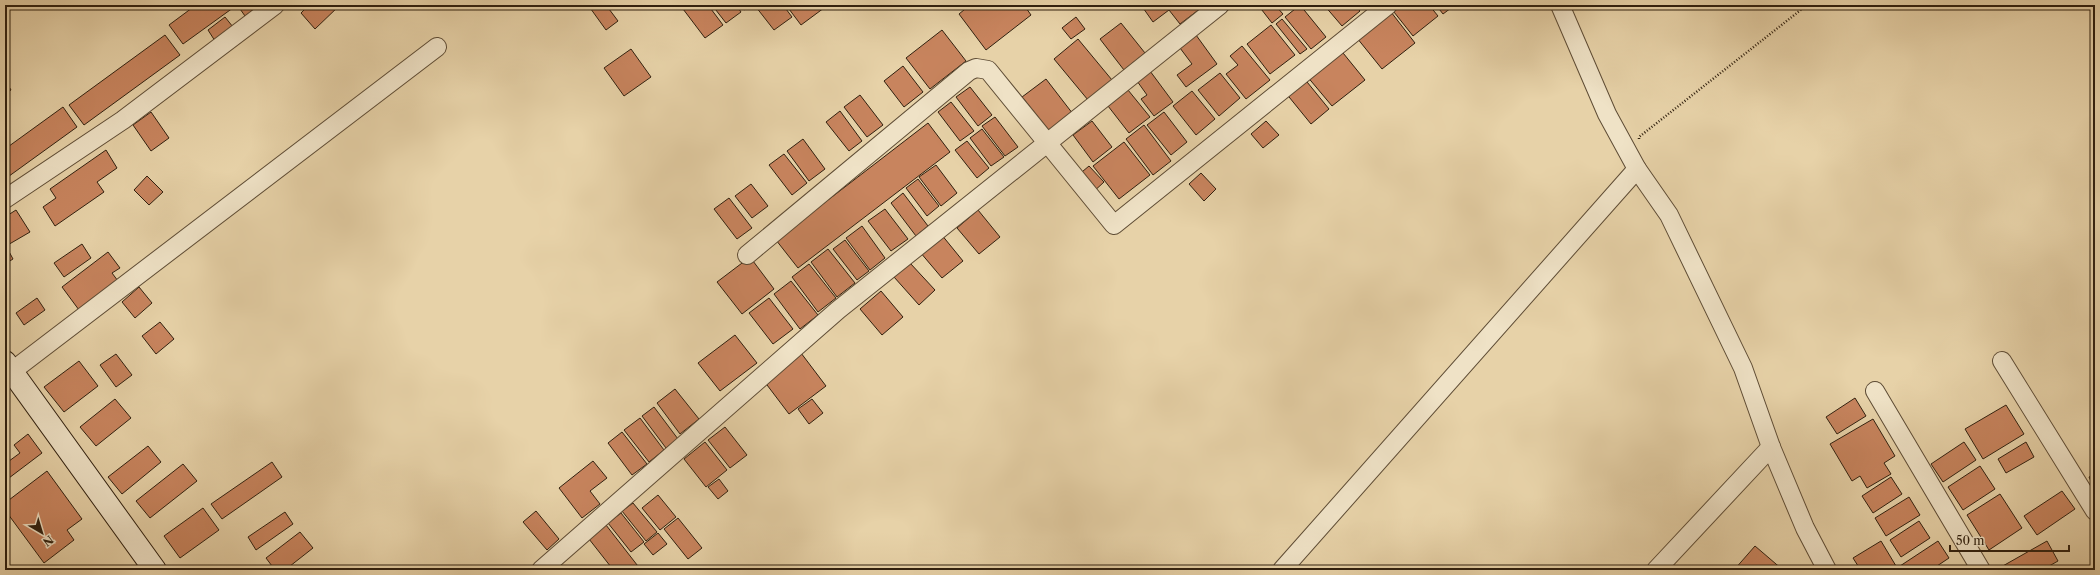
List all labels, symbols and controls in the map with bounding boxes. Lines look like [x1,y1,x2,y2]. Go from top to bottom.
north arrow [22,513,62,553]
scale bar [1950,527,2069,553]
text: N [40,532,56,550]
text: 50 m [1956,533,1985,548]

